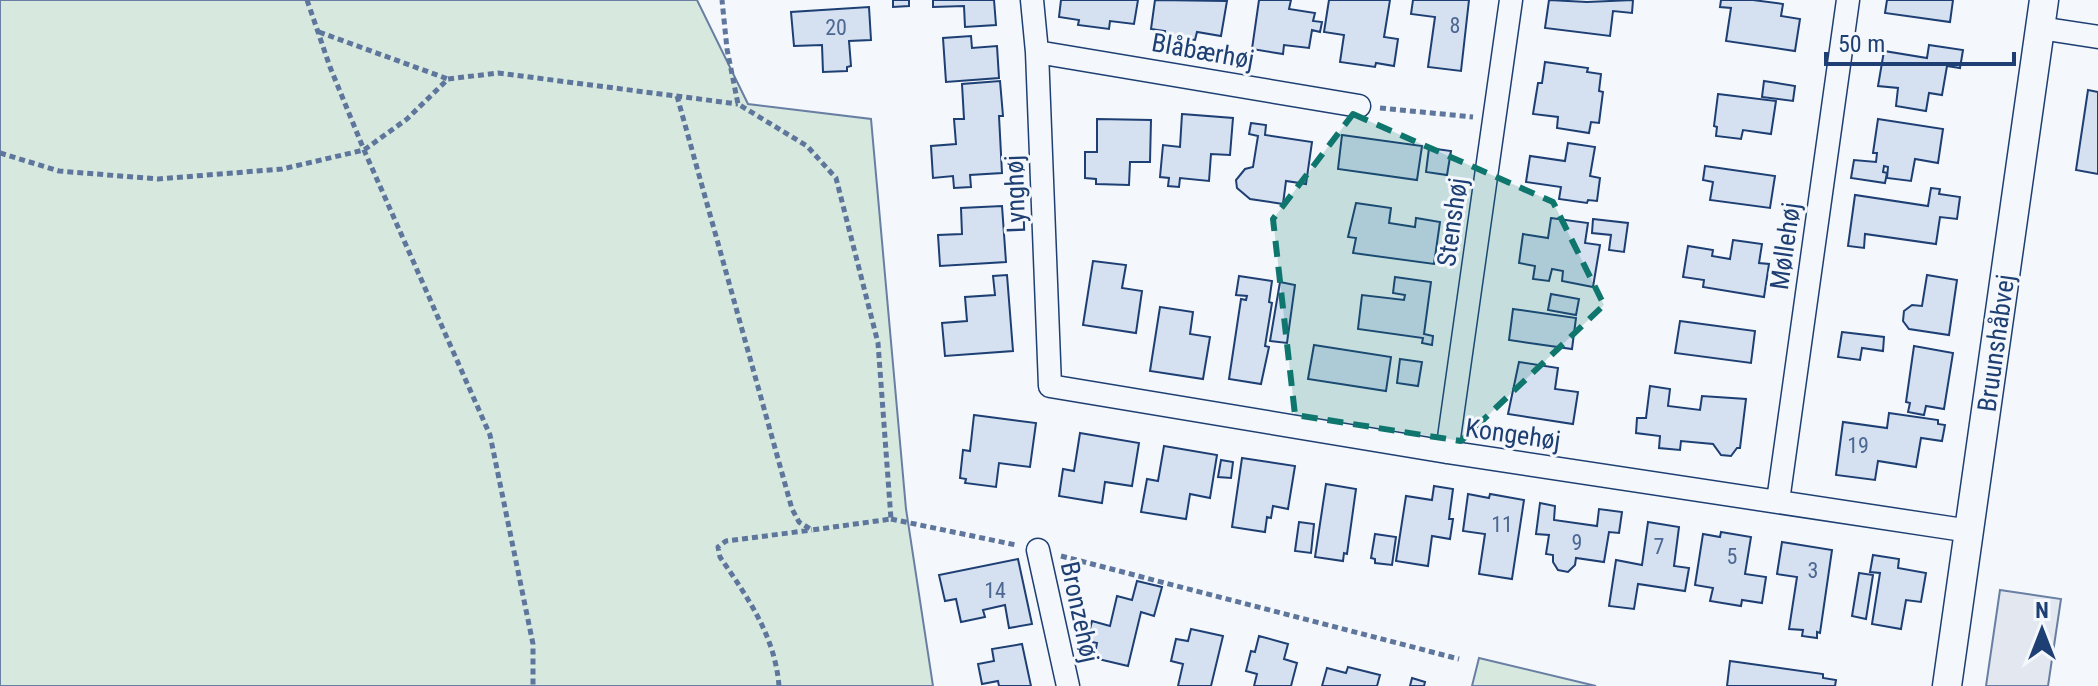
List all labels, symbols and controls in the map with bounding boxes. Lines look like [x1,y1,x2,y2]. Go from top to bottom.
house number: 8 [1450,13,1460,38]
house number: 20 [825,15,847,40]
scale bar [1826,16,2014,66]
street label: Blåbærhøj [1149,27,1257,75]
text: 50 m [1838,30,1885,58]
street label: Lynghøj [999,154,1031,234]
street label: Stenshøj [1431,176,1473,268]
street label: Møllehøj [1764,200,1806,292]
street label: Bruunshåbvej [1972,272,2020,414]
street label: Kongehøj [1463,412,1563,456]
house number: 19 [1847,433,1869,458]
house number: 11 [1491,512,1513,537]
house number: 9 [1572,530,1582,555]
house number: 7 [1654,534,1664,559]
house number: 5 [1727,544,1737,569]
house number: 3 [1808,558,1818,583]
street label: Bronzehøj [1055,559,1105,665]
house number: 14 [984,578,1006,603]
north arrow [2002,590,2082,670]
text: N [2035,598,2049,623]

